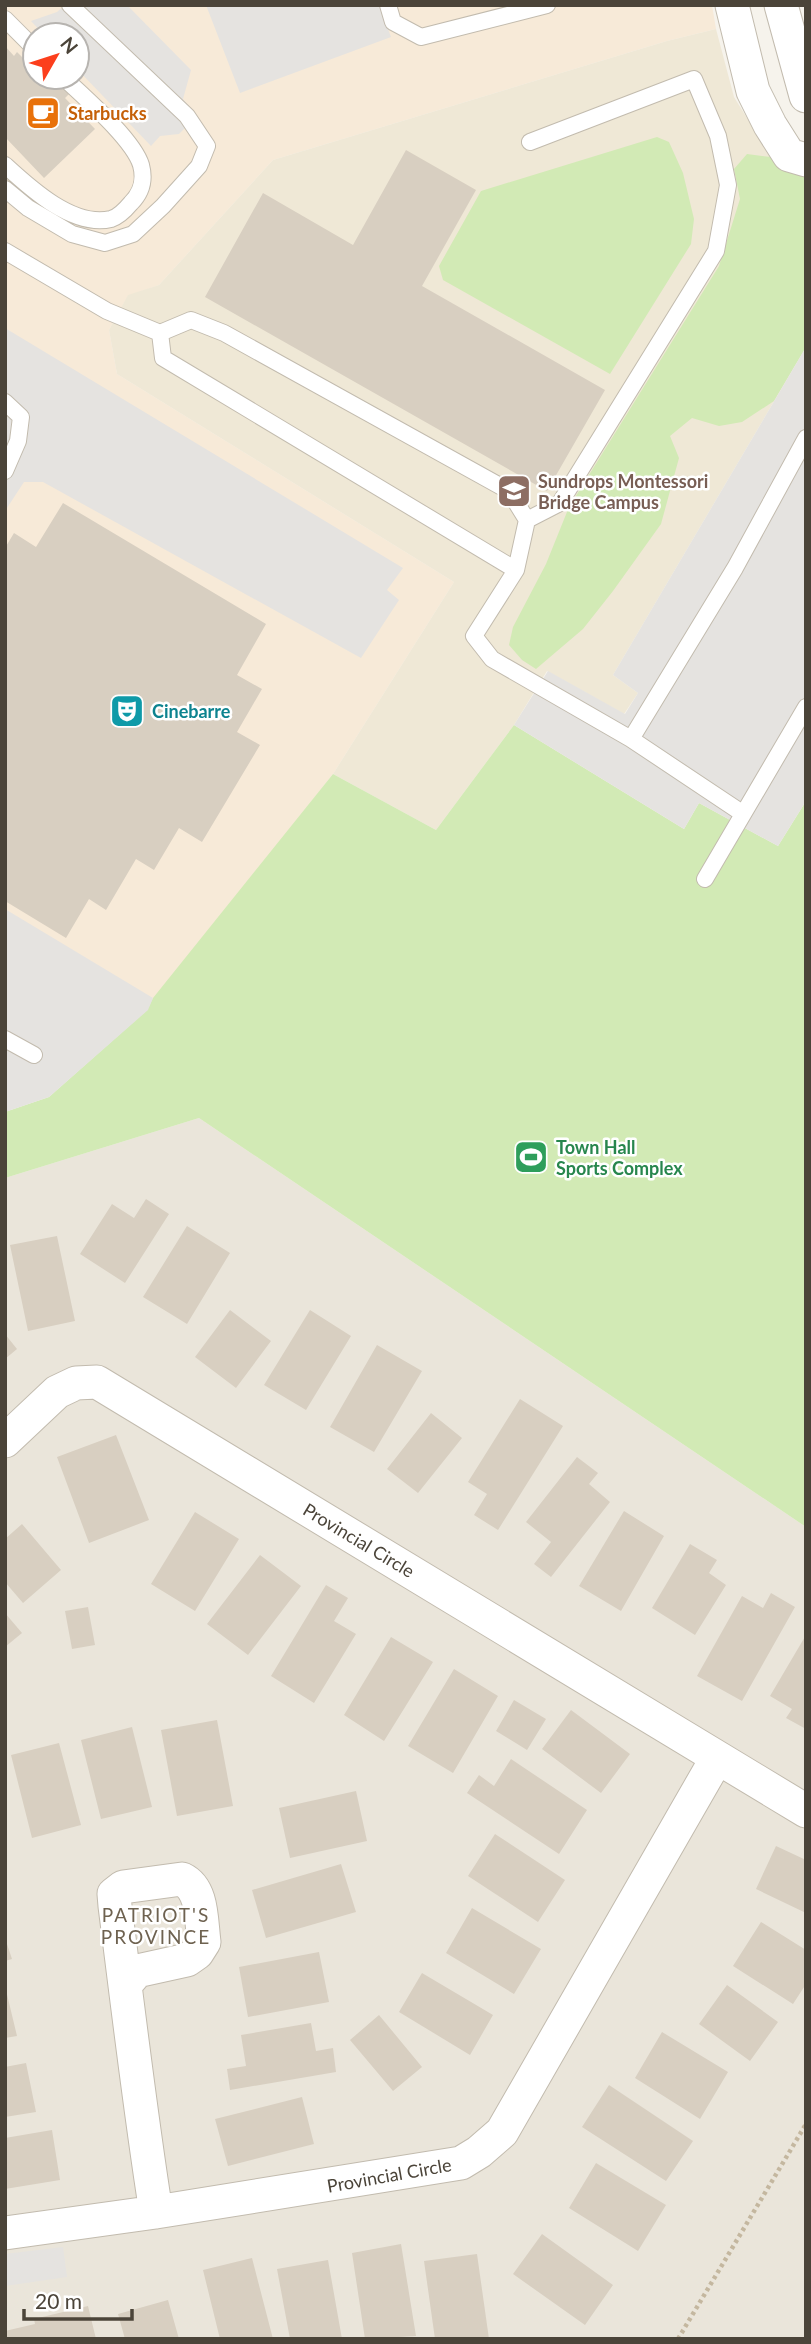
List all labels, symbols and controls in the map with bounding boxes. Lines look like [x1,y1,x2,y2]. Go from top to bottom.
north arrow [21,21,91,91]
text: N [56,32,83,58]
cafe icon: Starbucks [24,94,62,132]
place label: Starbucks [68,102,147,124]
place label: Sundrops Montessori Bridge Campus [538,470,708,513]
school or university icon: Sundrops Montessori Bridge Campus [495,472,533,510]
theatre icon: Cinebarre [108,692,146,730]
place label: Cinebarre [152,700,231,722]
place label: Town Hall Sports Complex [556,1136,683,1179]
sports icon: Town Hall Sports Complex [512,1138,550,1176]
street label: Provincial Circle [299,1498,419,1582]
district label: PATRIOT'S PROVINCE [101,1903,211,1948]
street label: Provincial Circle [325,2153,453,2197]
scale bar [24,2278,133,2322]
text: 20 m [35,2288,82,2313]

